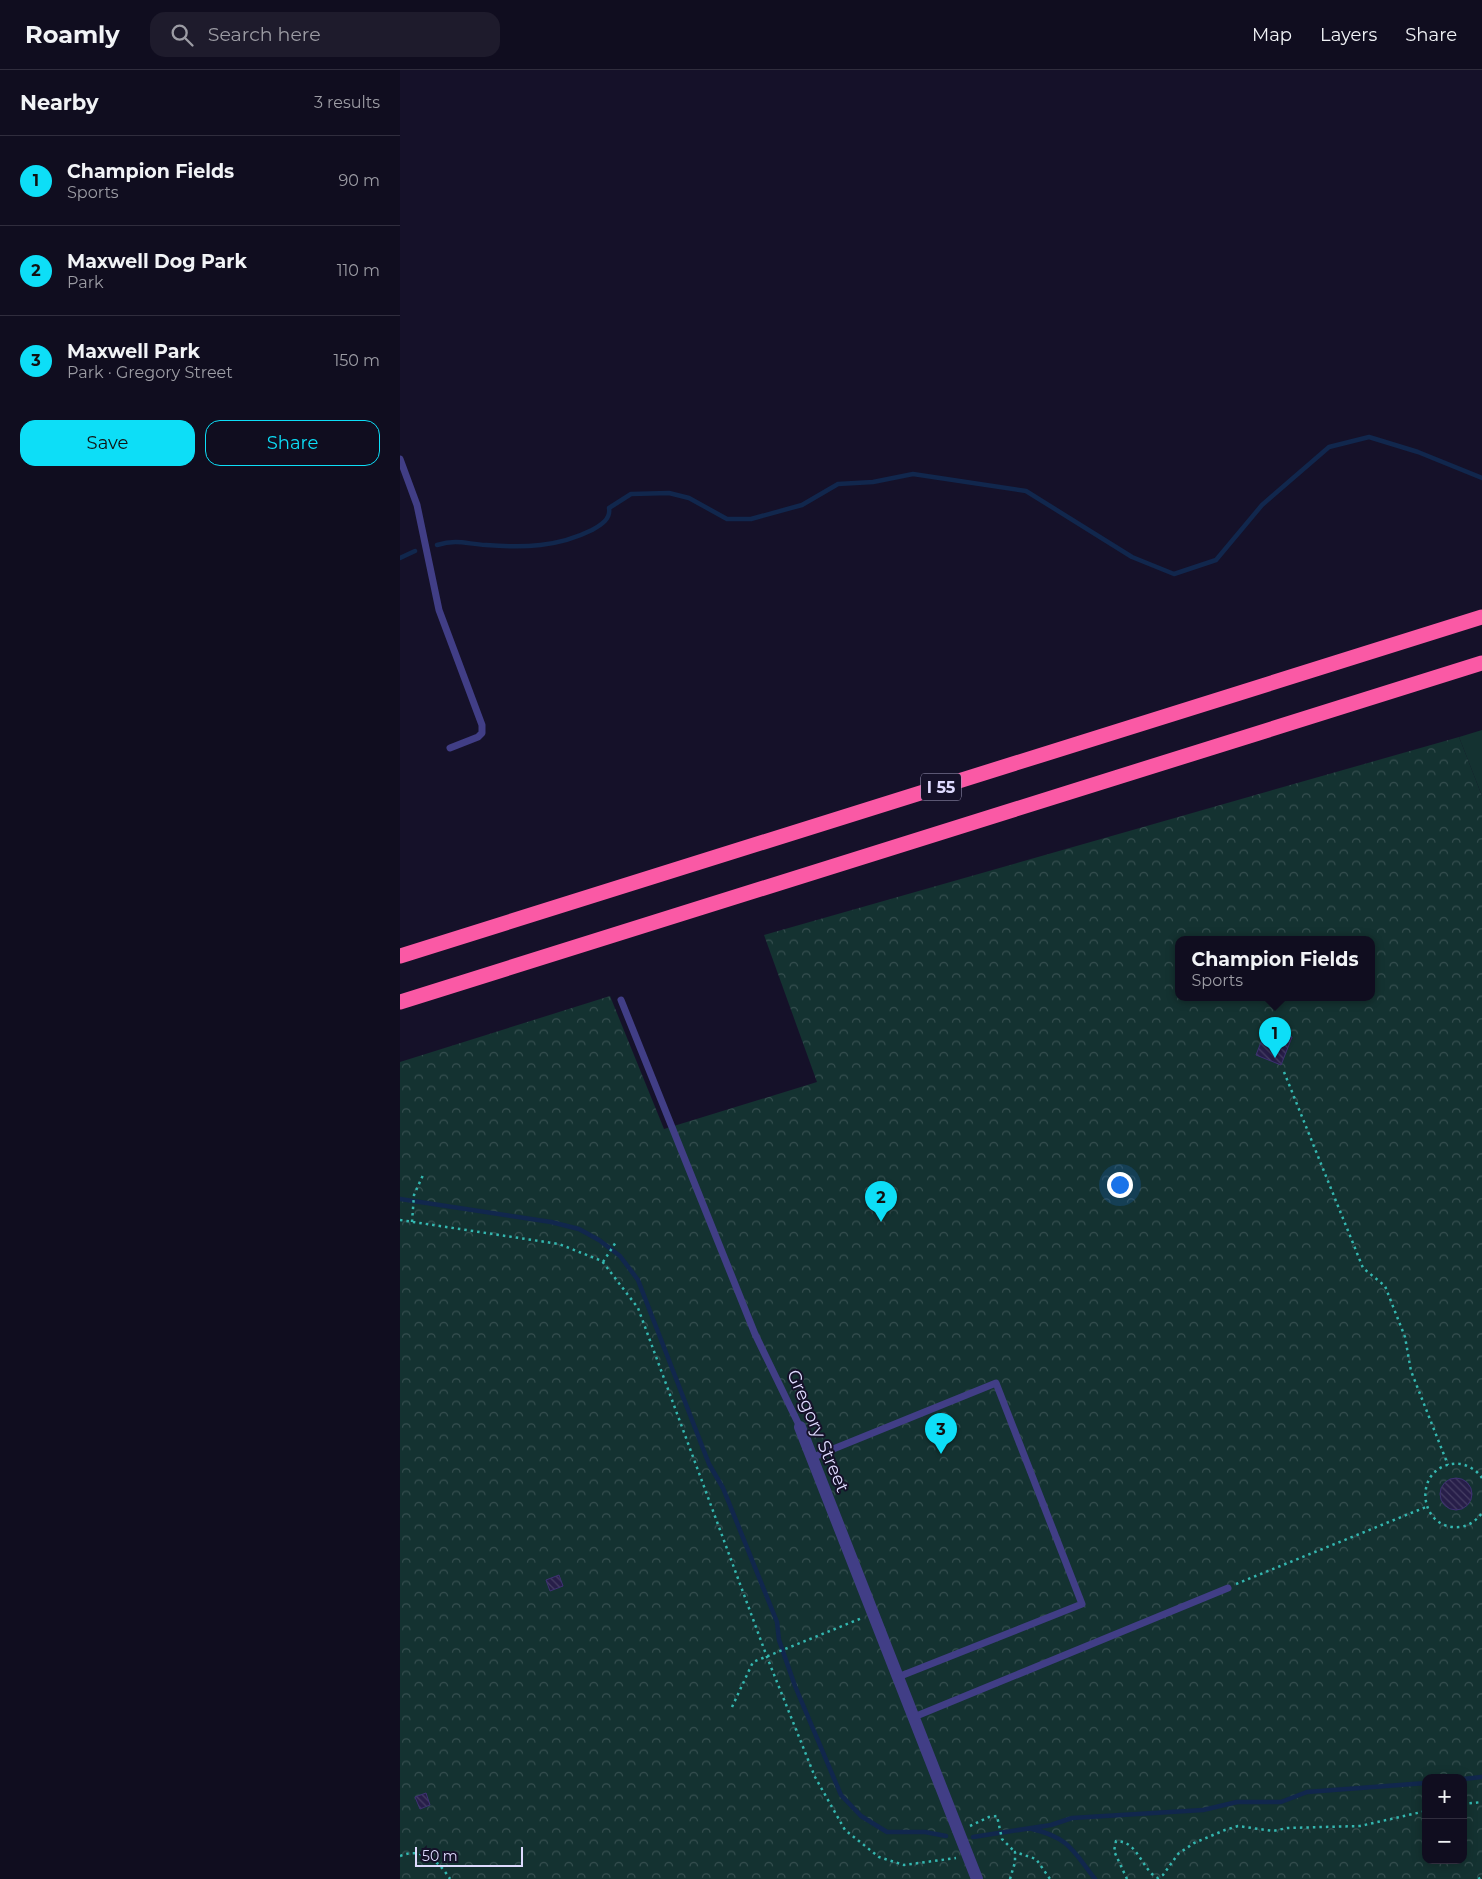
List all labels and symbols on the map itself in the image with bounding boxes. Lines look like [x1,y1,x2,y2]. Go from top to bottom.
road number: I 55 [921,774,961,800]
pin: 1 [1259,1017,1291,1058]
your location [1107,1172,1133,1198]
pin: 2 [865,1181,897,1222]
street label: Gregory Street [782,1366,854,1496]
pin: 3 [925,1413,957,1454]
scale bar [415,1844,522,1867]

